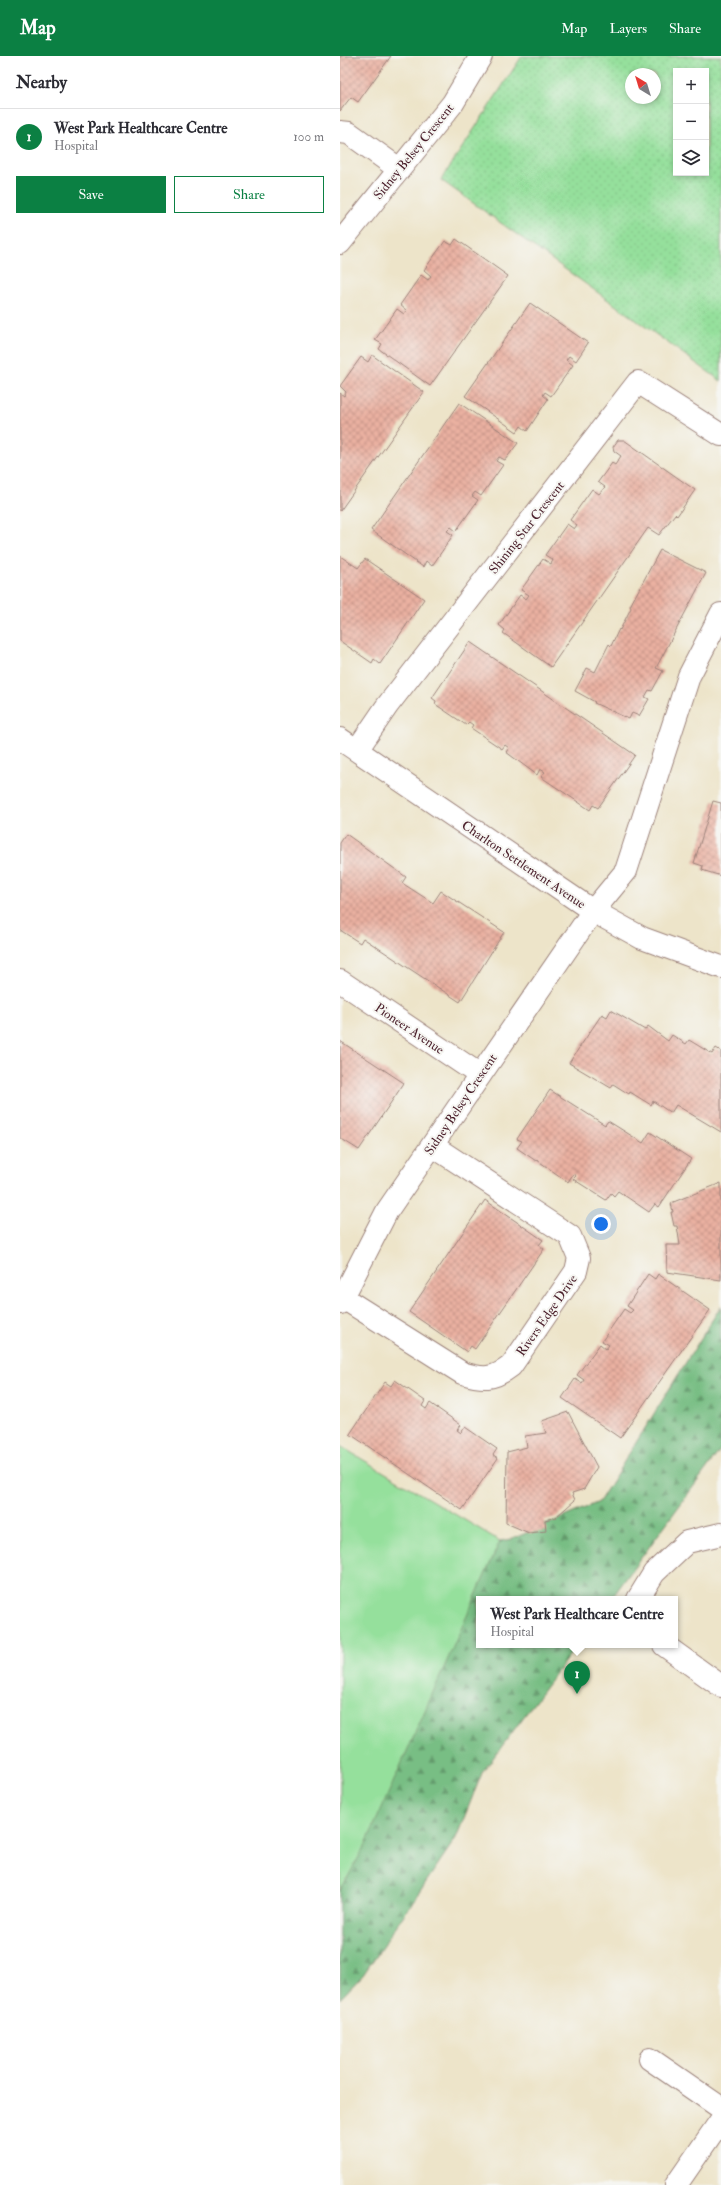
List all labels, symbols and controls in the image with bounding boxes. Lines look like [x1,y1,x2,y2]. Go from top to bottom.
text: Map [20,16,56,40]
text: Map [561,20,587,37]
text: Layers [609,20,647,37]
text: Share [669,20,701,37]
north arrow [625,68,661,104]
map controls [673,68,709,176]
button: + [673,68,709,104]
text: Nearby [16,72,67,93]
street label: Sidney Belsey Crescent [370,100,458,203]
button: − [673,104,709,140]
text: West Park Healthcare Centre [54,119,228,138]
text: 1 [27,129,31,145]
text: 100 m [293,129,324,145]
text: Hospital [54,138,98,154]
button: layers [673,140,709,176]
button: Save [16,176,166,213]
button: Share [174,176,324,213]
street label: Shining Star Crescent [486,478,568,577]
street label: Charlton Settlement Avenue [458,817,589,913]
street label: Pioneer Avenue [372,1000,448,1058]
street label: Sidney Belsey Crescent [421,1051,502,1159]
your location [591,1214,611,1234]
street label: Rivers Edge Drive [513,1271,581,1359]
popup [476,1596,678,1648]
text: West Park Healthcare Centre [490,1605,664,1624]
text: Hospital [490,1624,534,1640]
pin: 1 [564,1661,590,1694]

